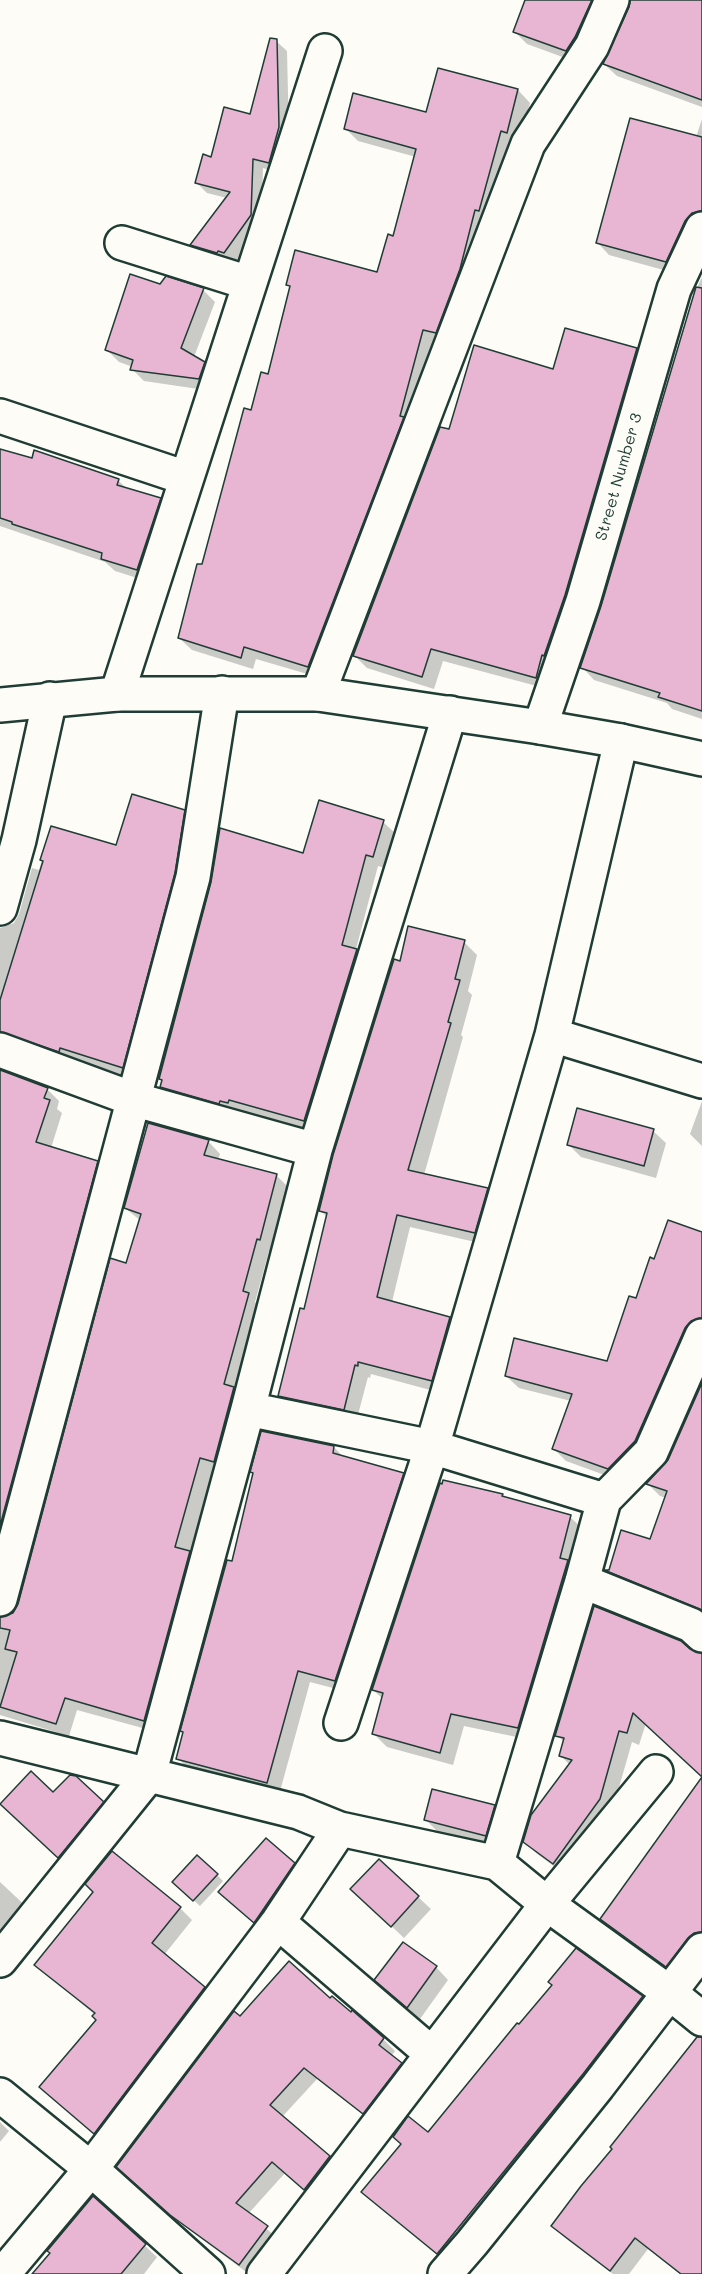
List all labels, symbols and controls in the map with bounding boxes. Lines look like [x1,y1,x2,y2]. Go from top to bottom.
street label: Street Number 3 [592,411,646,543]

